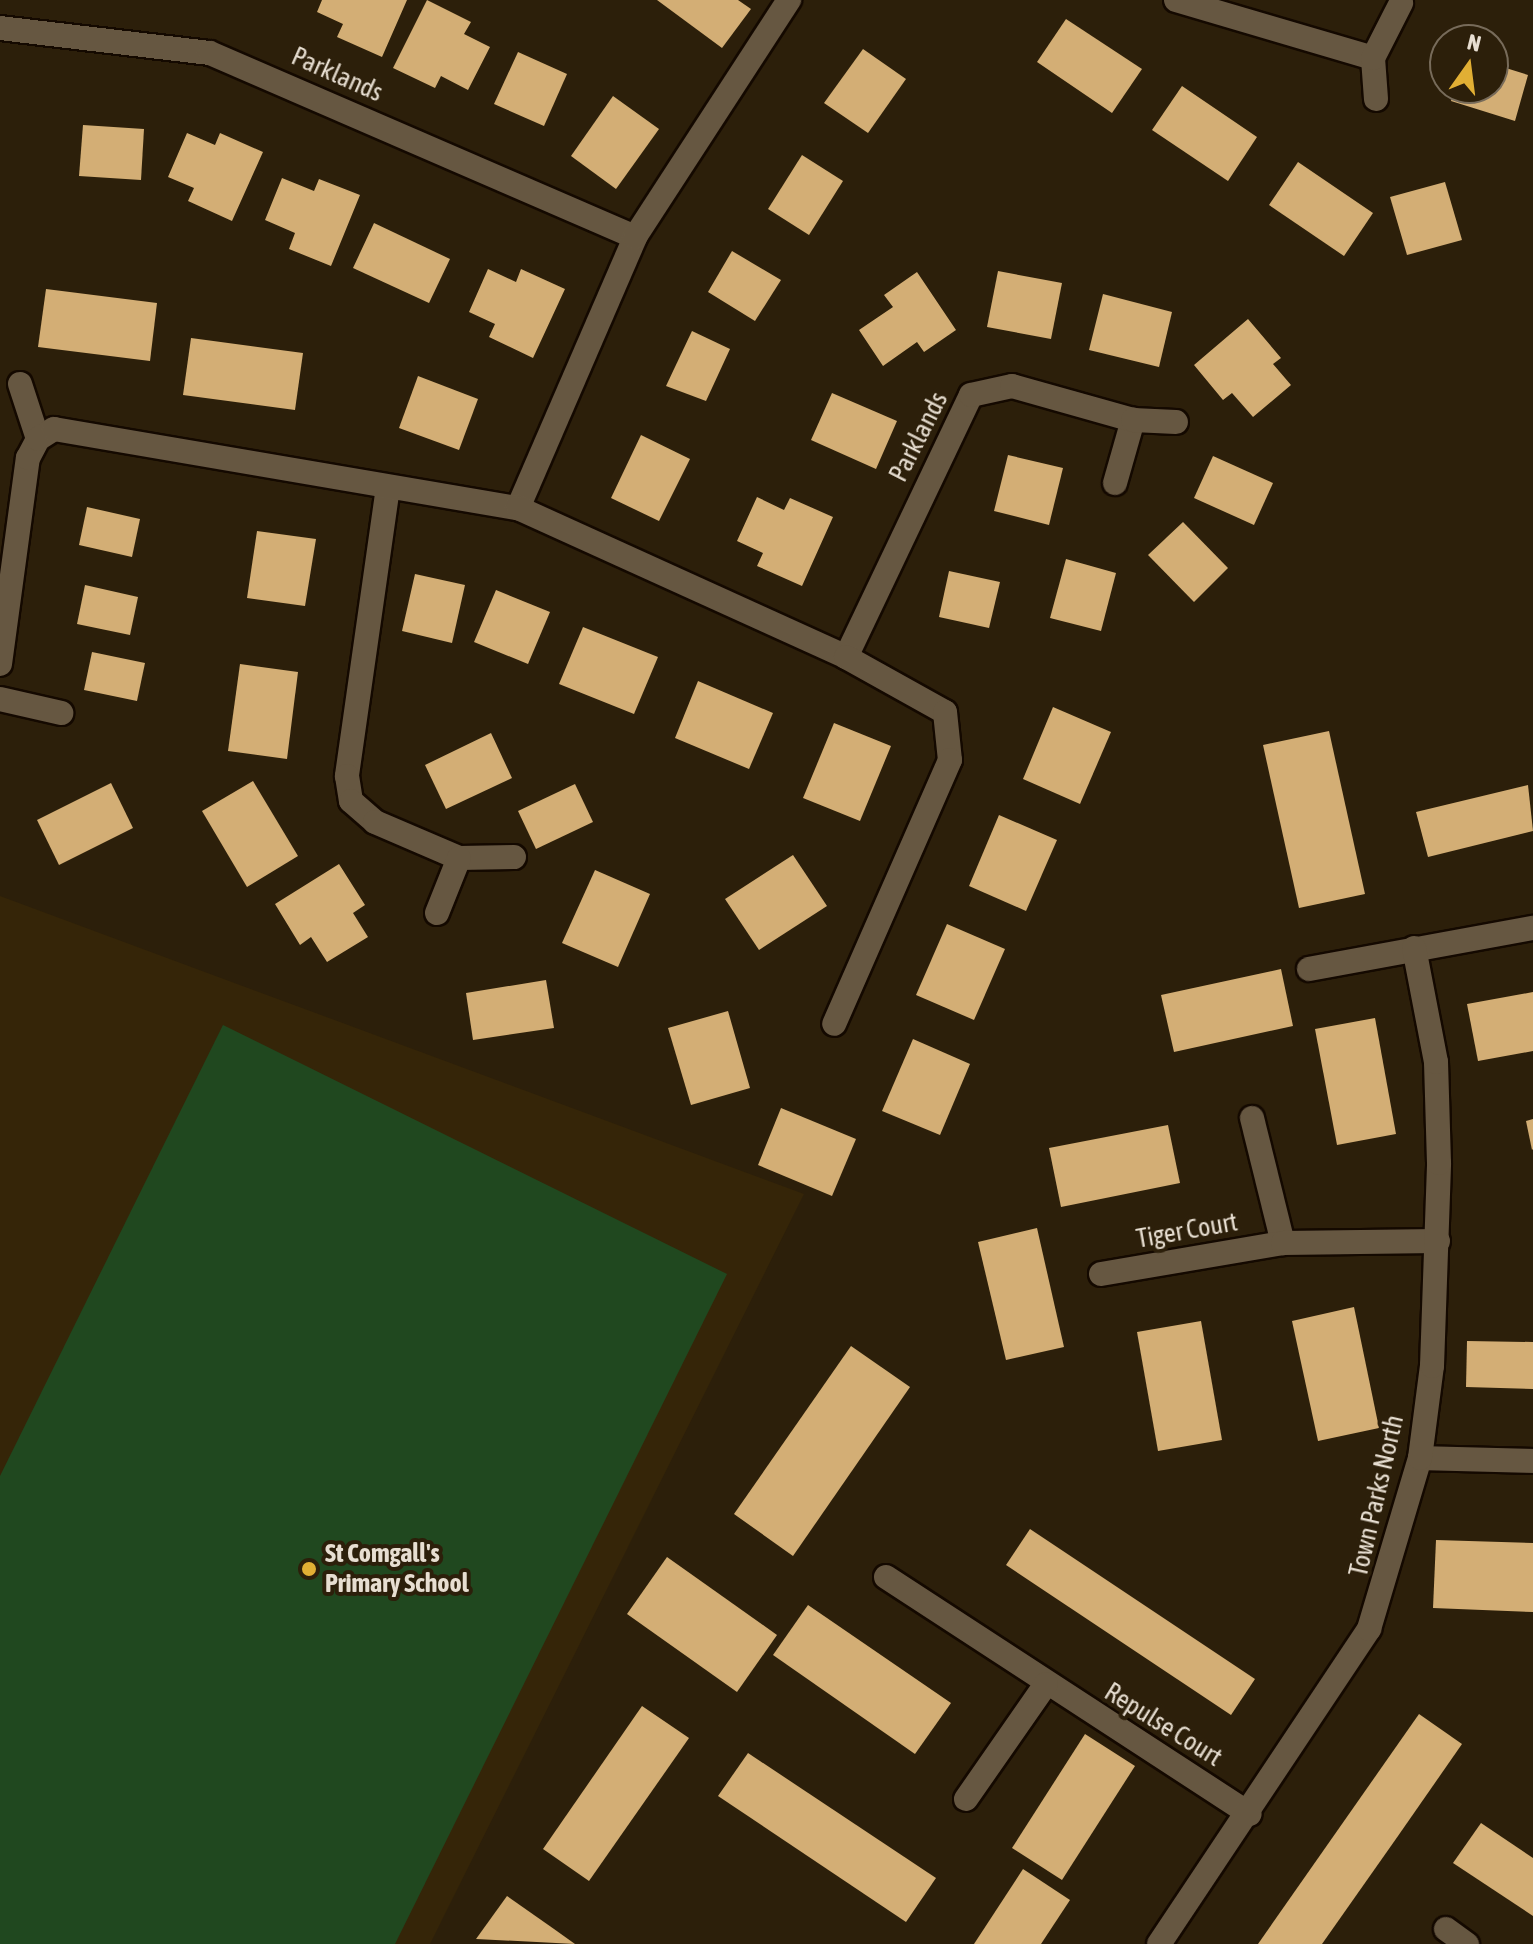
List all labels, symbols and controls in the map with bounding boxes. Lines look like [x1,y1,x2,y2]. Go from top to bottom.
north arrow [1429,24,1509,104]
text: N [1465,28,1484,57]
street label: Parklands [287,41,387,109]
street label: Parklands [883,387,955,487]
street label: Tiger Court [1134,1207,1240,1255]
street label: Town Parks North [1343,1412,1411,1580]
place label: St Comgall's Primary School [325,1538,469,1600]
marker: St Comgall's Primary School [300,1560,318,1578]
street label: Repulse Court [1099,1677,1227,1773]

